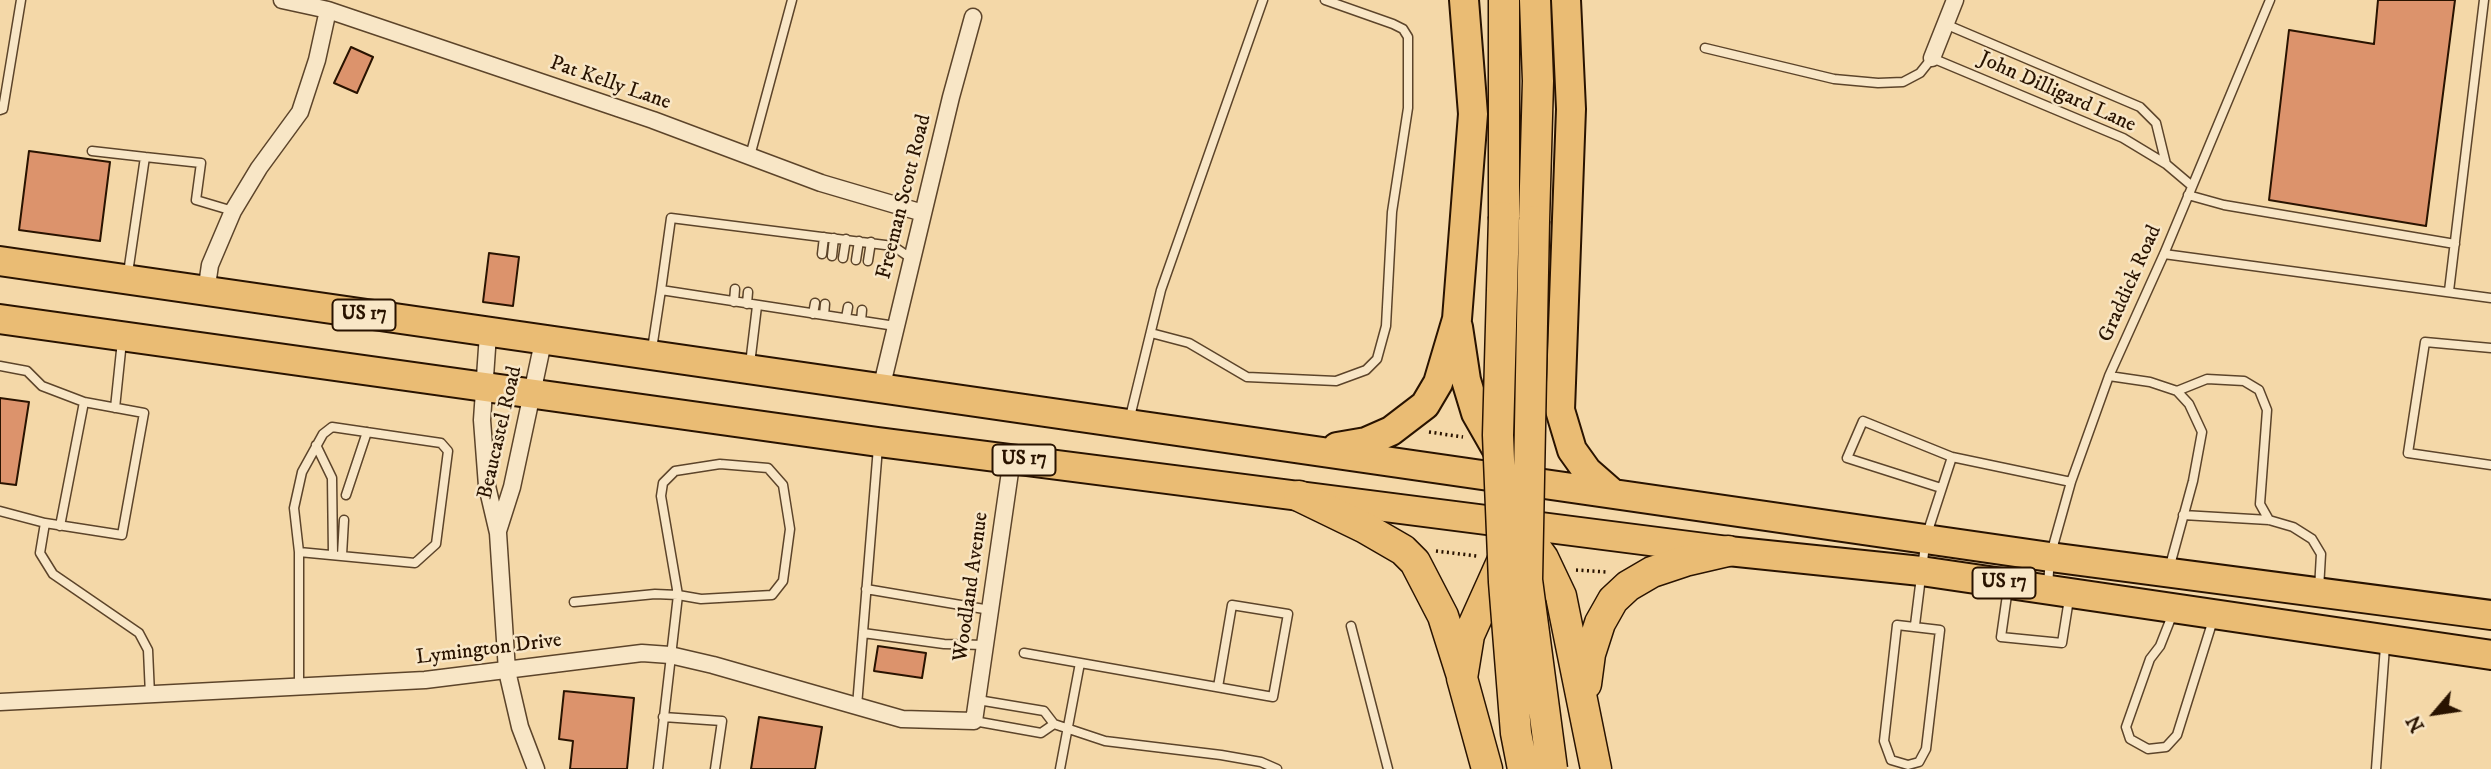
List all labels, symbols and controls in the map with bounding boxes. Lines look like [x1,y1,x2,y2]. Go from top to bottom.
street label: John Dilligard Lane [1975,47,2139,139]
street label: Pat Kelly Lane [546,52,674,116]
street label: Freeman Scott Road [872,112,938,282]
street label: Graddick Road [2094,222,2168,346]
road number: US 17 [332,300,396,330]
street label: Beaucastel Road [473,364,529,502]
road number: US 17 [992,444,1056,475]
street label: Woodland Avenue [949,511,995,663]
road number: US 17 [1972,568,2036,598]
street label: Lymington Drive [415,629,563,671]
north arrow [2400,678,2470,748]
text: N [2402,711,2430,736]

